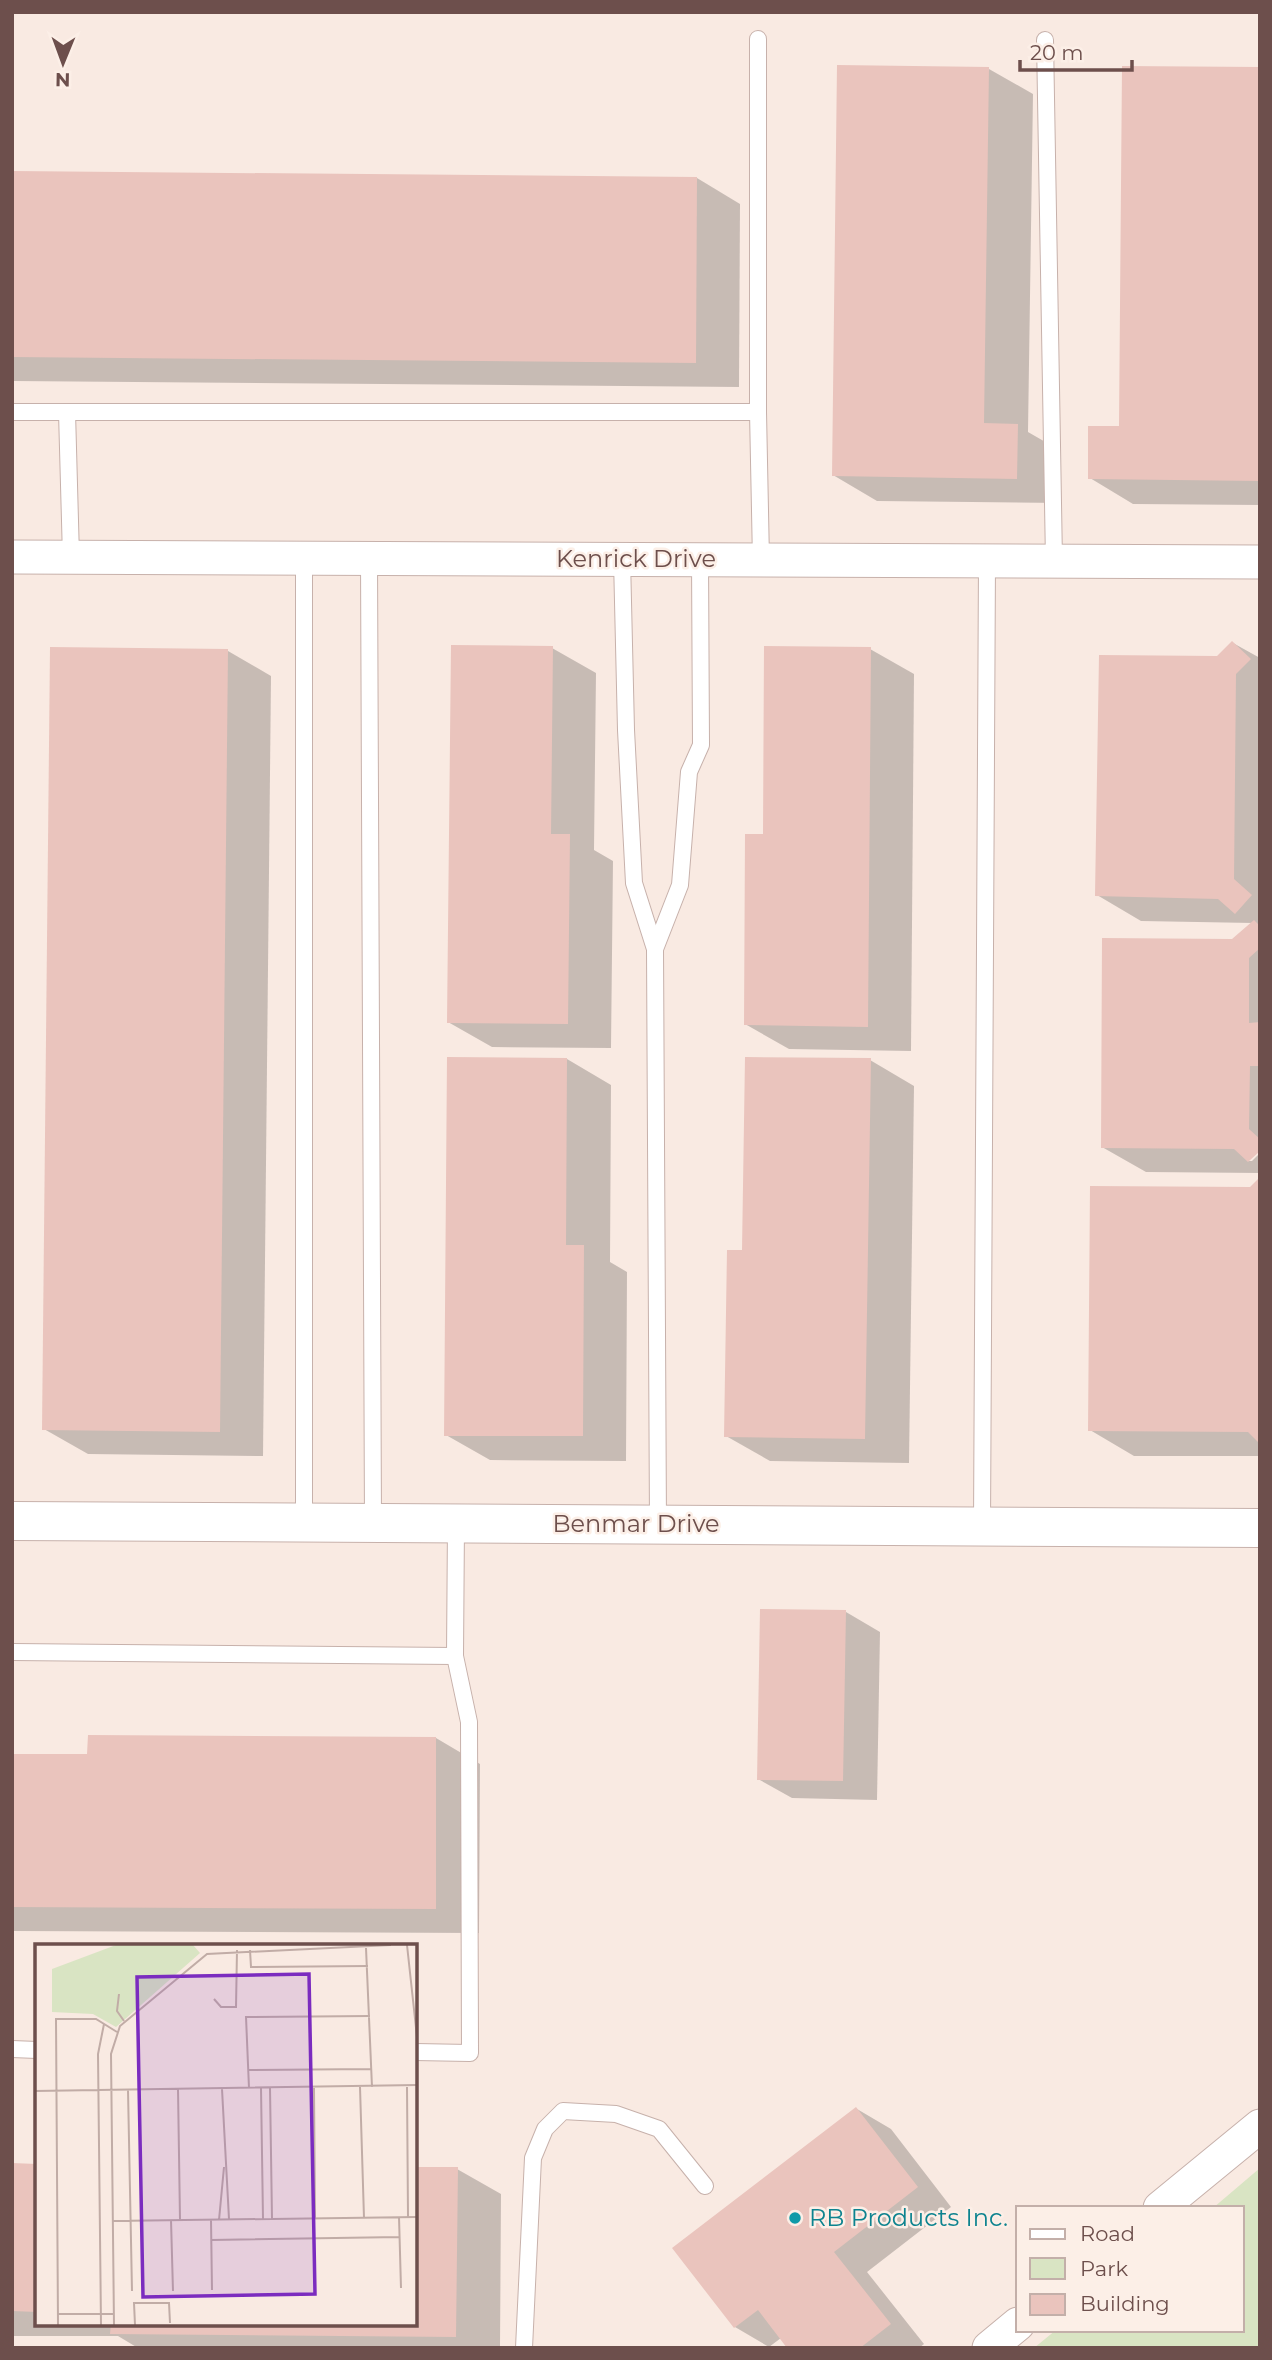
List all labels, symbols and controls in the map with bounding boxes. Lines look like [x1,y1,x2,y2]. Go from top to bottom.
north arrow [28,28,98,98]
scale bar [1020,28,1132,72]
text: 20 m [1030,40,1084,65]
text: N [55,68,71,91]
street label: Kenrick Drive [556,544,716,573]
street label: Benmar Drive [552,1509,720,1538]
inset map [35,1944,416,2325]
place label: RB Products Inc. [809,2203,1008,2232]
legend [1016,2206,1244,2332]
marker: RB Products Inc. [787,2210,803,2226]
text: Road [1080,2221,1135,2246]
text: Park [1080,2256,1128,2281]
text: Building [1080,2291,1170,2316]

